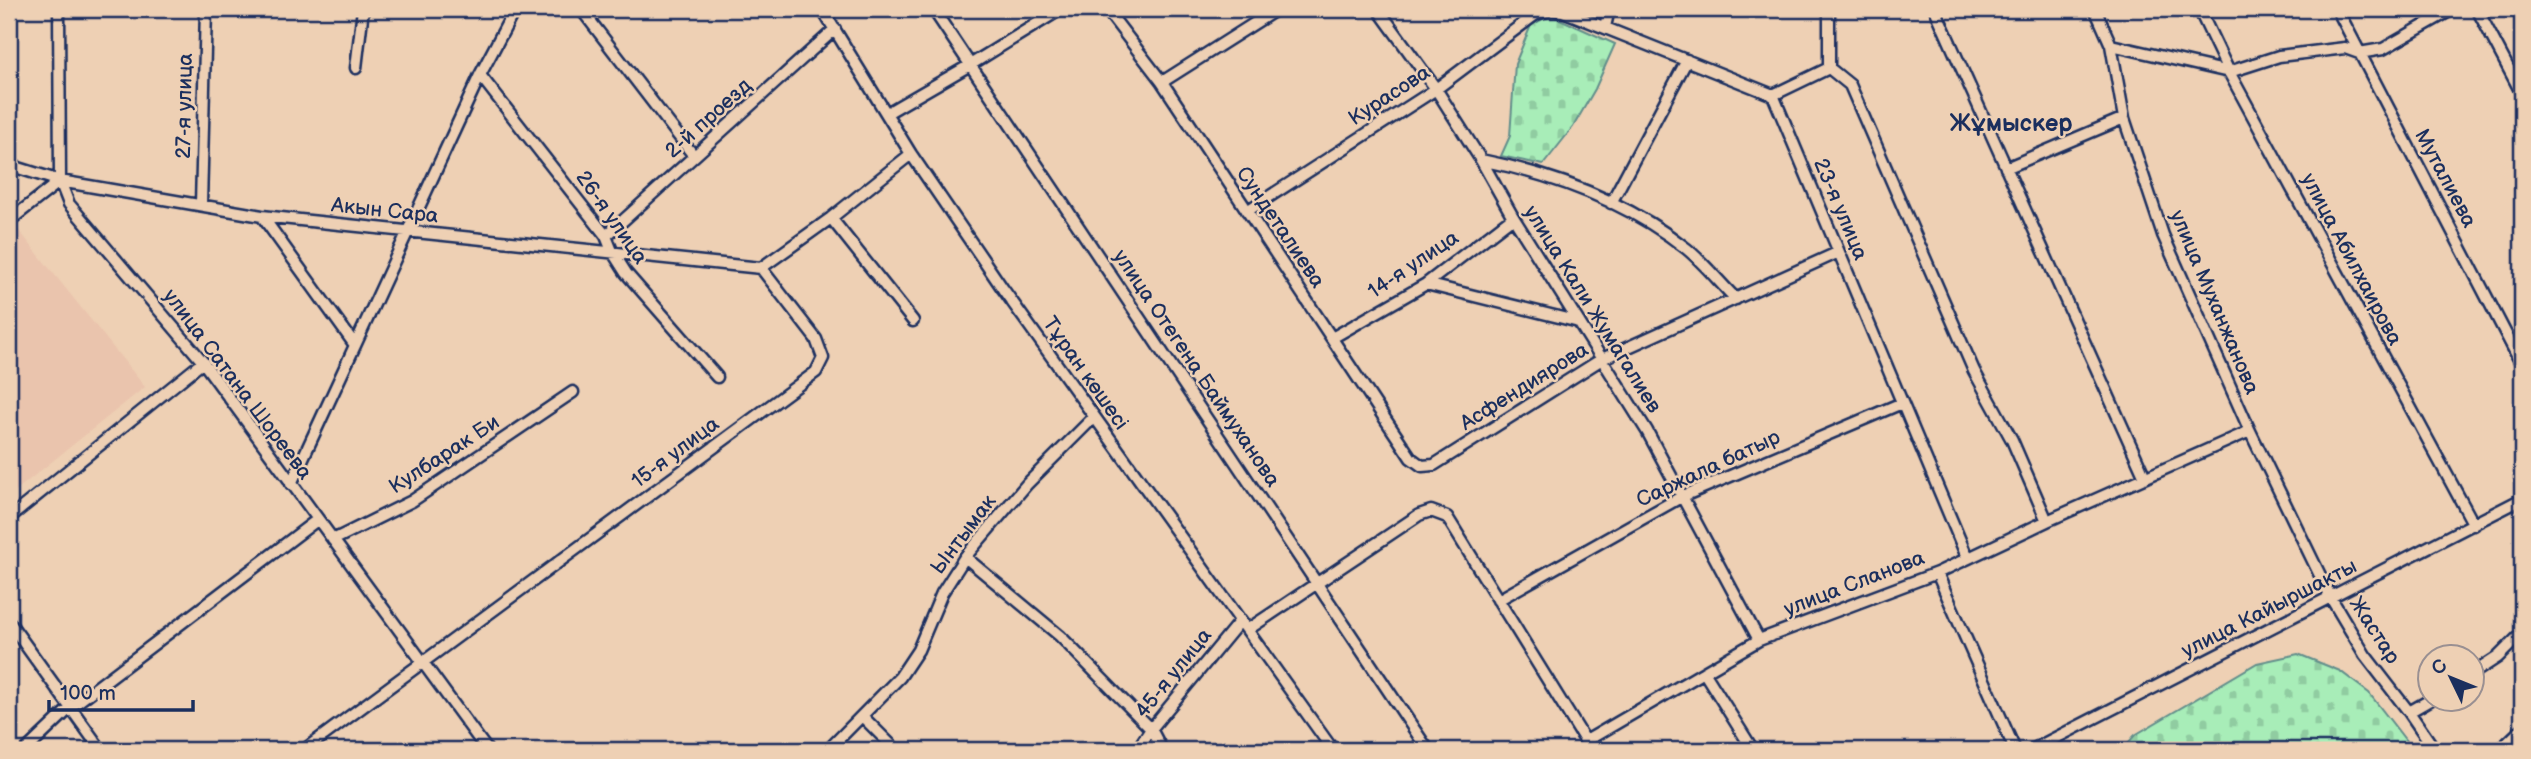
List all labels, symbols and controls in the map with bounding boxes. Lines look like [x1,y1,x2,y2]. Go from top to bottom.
street label: 27-я улица [171,52,198,159]
street label: Курасова [1344,60,1435,131]
street label: 2-й проезд [660,73,757,164]
district label: Жұмыскер [1949,109,2073,138]
street label: Муталиева [2409,125,2482,232]
street label: 23-я улица [1808,155,1873,264]
street label: Сундеталиева [1231,162,1331,293]
street label: 26-я улица [570,166,653,269]
street label: улица Абилхаирова [2296,169,2408,350]
street label: Акын Сара [329,192,440,229]
street label: улица Кали Жумагалиев [1518,201,1667,418]
street label: улица Муханжанова [2164,206,2265,399]
street label: 14-я улица [1363,225,1464,304]
street label: улица Отегена Баймуханова [1108,245,1286,492]
street label: улица Сатана Шореева [158,284,318,485]
street label: Тұран көшесі [1037,312,1134,435]
street label: Асфендиярова [1455,337,1594,436]
street label: Кулбарак Би [384,410,504,499]
street label: 15-я улица [627,411,725,493]
street label: Саржала батыр [1632,424,1784,513]
street label: Ынтымак [925,490,1001,579]
street label: улица Сланова [1780,545,1929,622]
street label: улица Кайыршакты [2177,553,2361,663]
street label: Жастар [2344,592,2405,669]
street label: 45-я улица [1130,623,1217,723]
north arrow [2416,644,2486,714]
text: С [2427,655,2453,680]
scale bar [49,668,192,712]
text: 100 m [60,681,116,706]

